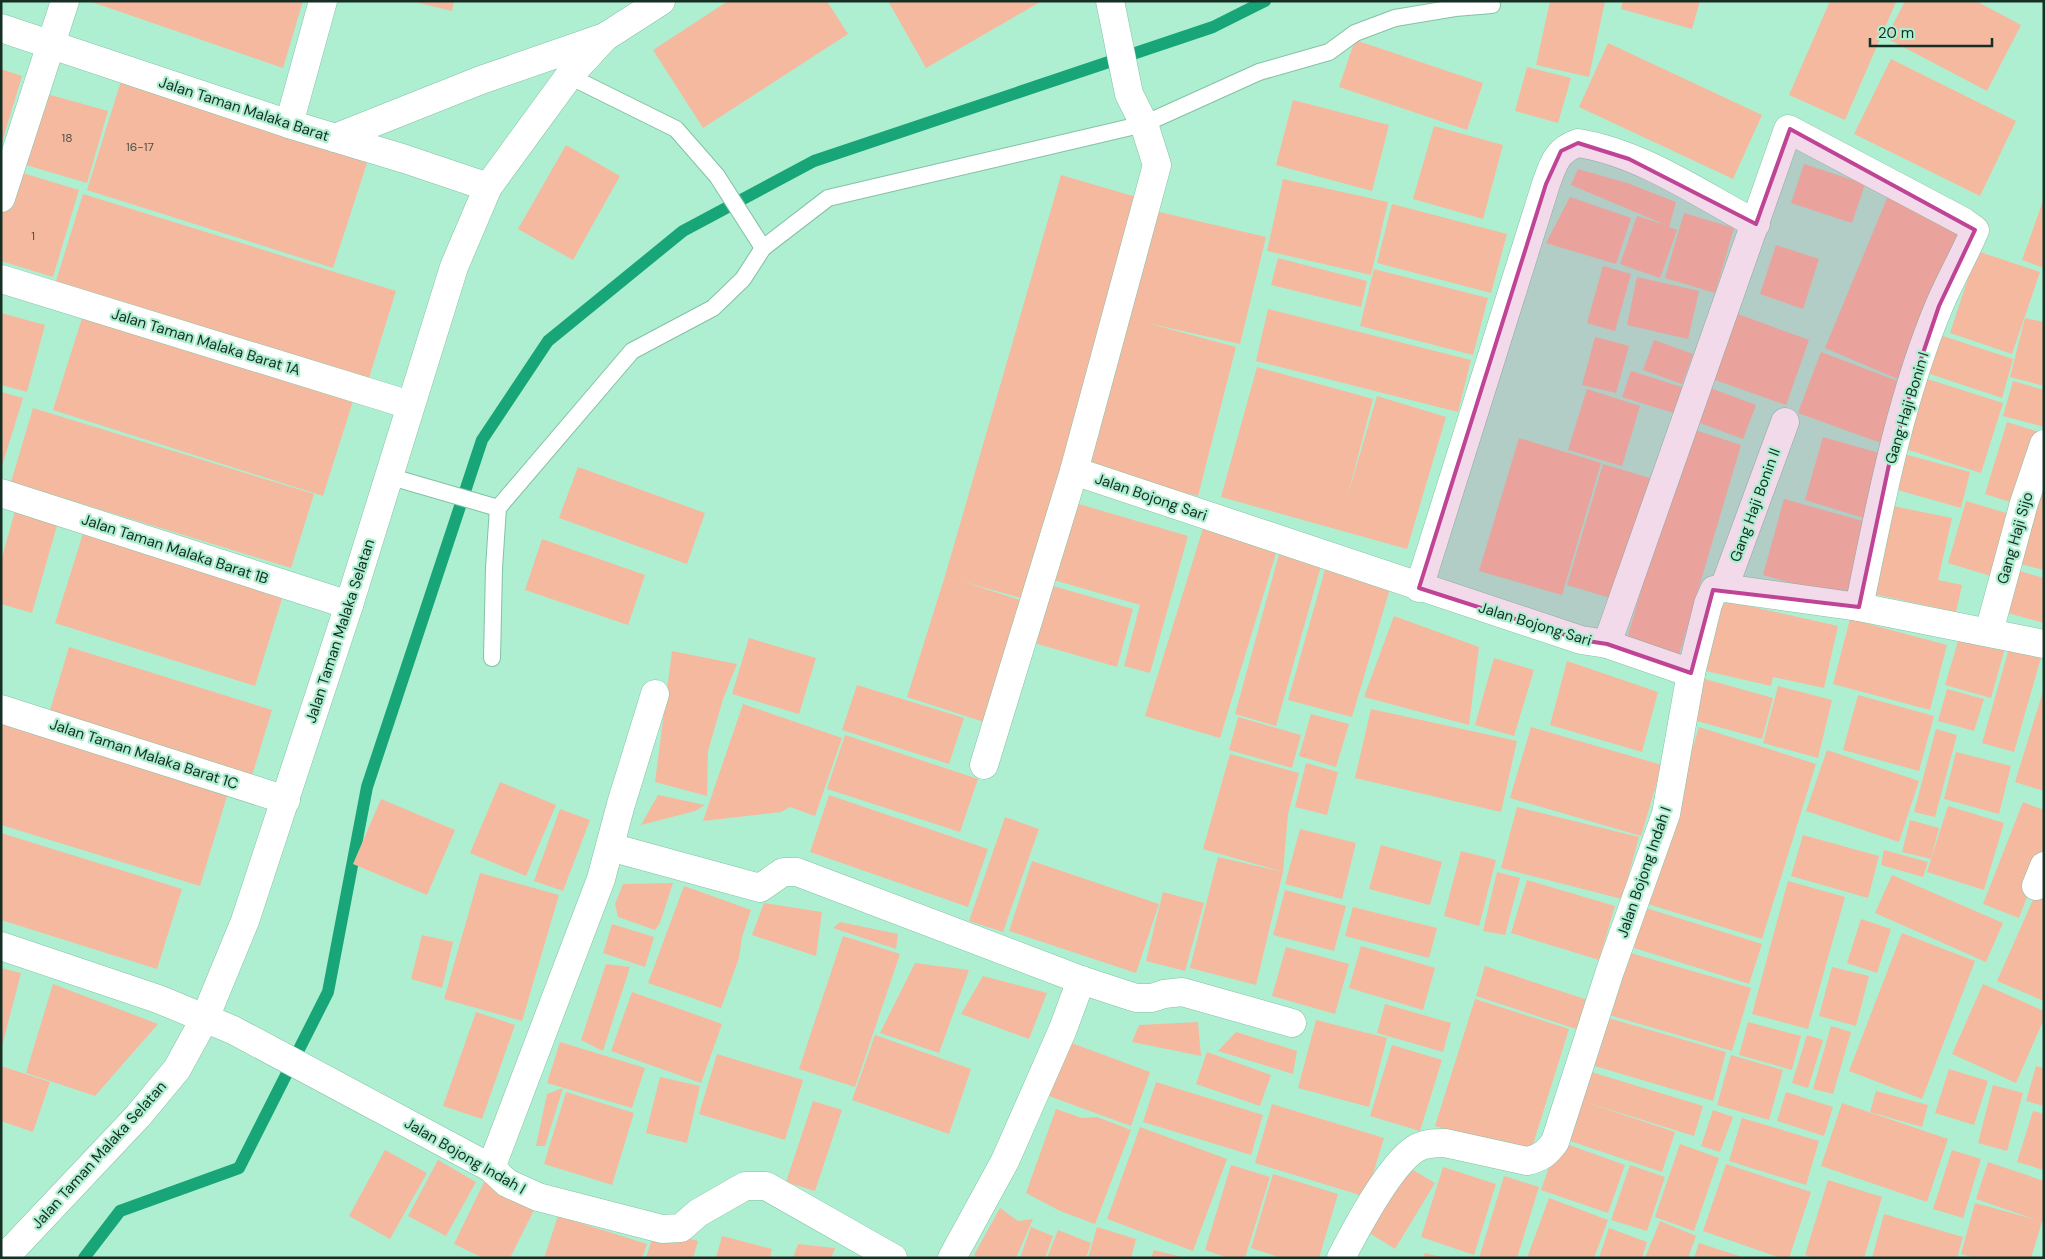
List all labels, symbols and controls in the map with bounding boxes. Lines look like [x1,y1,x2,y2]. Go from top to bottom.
scale bar [1870,15,1992,47]
text: 20 m [1878,23,1914,43]
street label: Jalan Taman Malaka Barat [156,72,332,146]
house number: 18 [61,130,73,146]
house number: 16-17 [126,139,154,155]
house number: 1 [31,228,35,244]
street label: Jalan Taman Malaka Barat 1A [109,304,303,380]
street label: Gang Haji Bonin I [1880,349,1934,467]
street label: Gang Haji Bonin II [1725,445,1785,565]
street label: Jalan Bojong Sari [1092,468,1210,526]
street label: Gang Haji Sijo [1992,490,2038,586]
street label: Jalan Taman Malaka Barat 1B [79,509,271,589]
street label: Jalan Taman Malaka Selatan [301,536,379,726]
street label: Jalan Bojong Sari [1476,597,1594,651]
street label: Jalan Taman Malaka Barat 1C [47,714,241,794]
street label: Jalan Bojong Indah I [1612,804,1676,940]
street label: Jalan Taman Malaka Selatan [27,1077,171,1233]
street label: Jalan Bojong Indah I [401,1113,529,1199]

